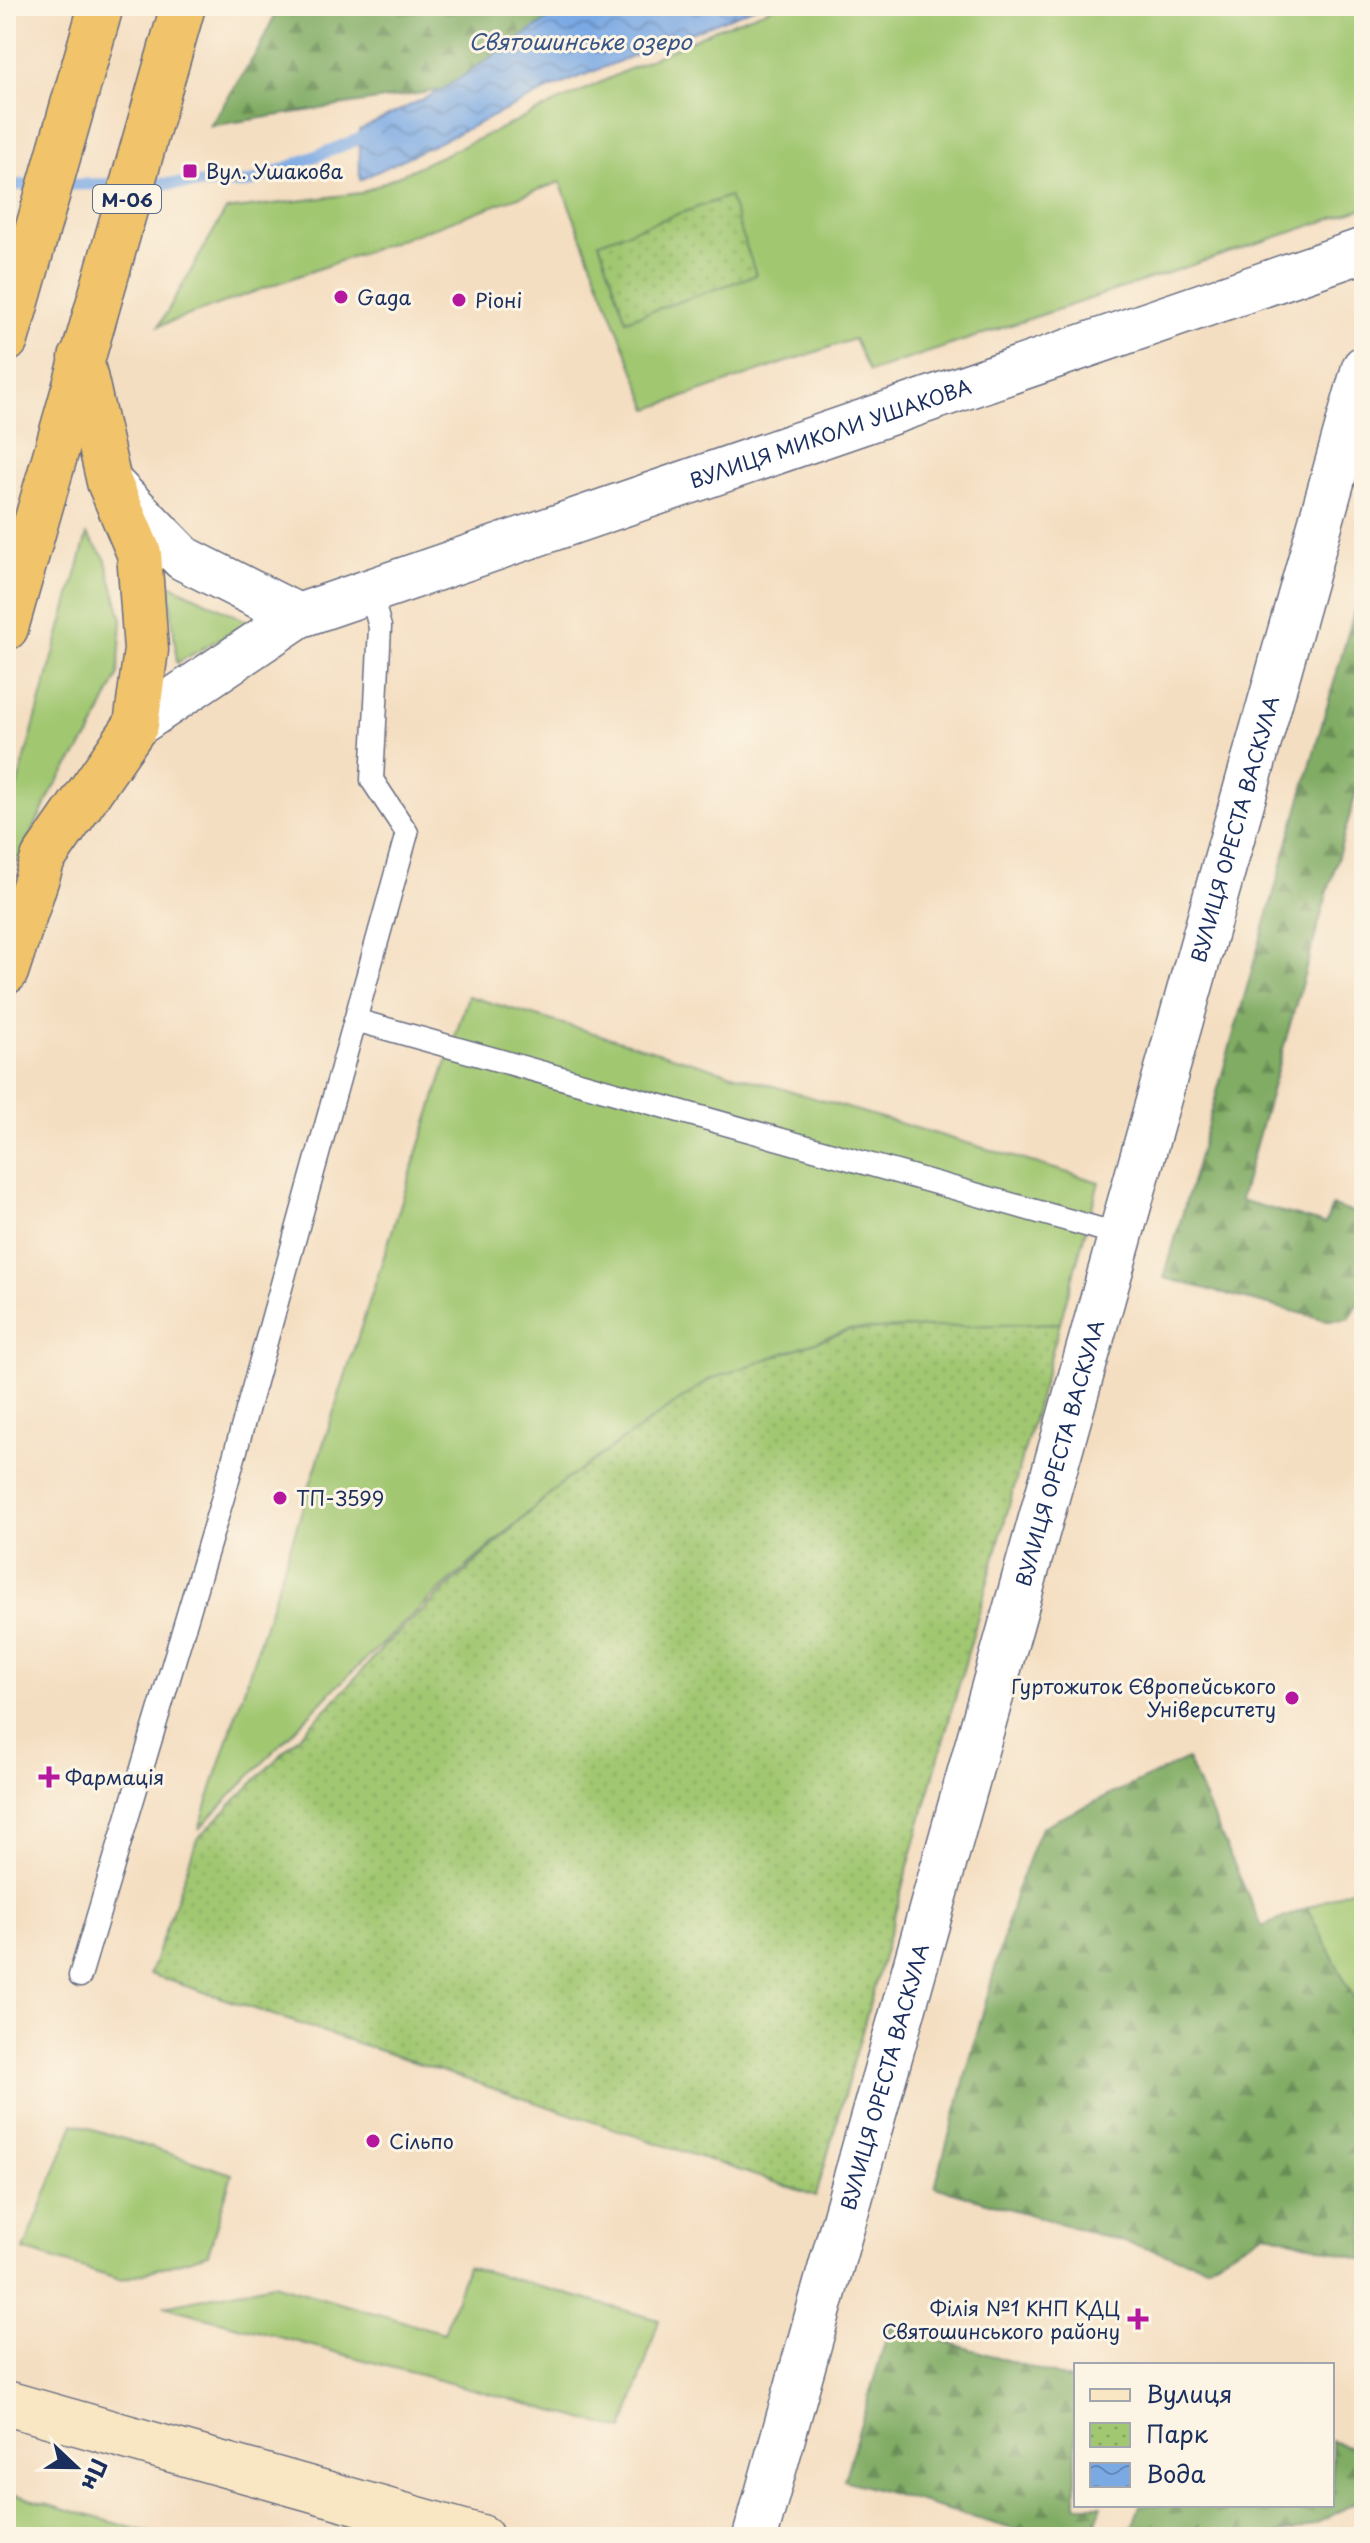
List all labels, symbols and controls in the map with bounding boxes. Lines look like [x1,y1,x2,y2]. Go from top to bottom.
water label: Святошинське озеро [468,24,693,57]
place label: Вул. Ушакова [206,156,343,186]
marker: Вул. Ушакова [181,162,199,180]
road number: М-06 [93,185,161,213]
place label: Gaga [357,282,411,312]
place label: Ріоні [475,285,522,315]
marker: Gaga [332,288,350,306]
marker: Ріоні [450,291,468,309]
street label: ВУЛИЦЯ МИКОЛИ УШАКОВА [685,371,975,495]
street label: ВУЛИЦЯ ОРЕСТА ВАСКУЛА [1183,692,1286,966]
street label: ВУЛИЦЯ ОРЕСТА ВАСКУЛА [1008,1316,1111,1590]
place label: ТП-3599 [296,1483,384,1513]
marker: ТП-3599 [271,1489,289,1507]
place label: Гуртожиток Європейського Університету [1011,1671,1276,1724]
marker: Гуртожиток Європейського Університету [1283,1689,1301,1707]
place label: Фармація [65,1762,164,1792]
marker: Фармація [40,1768,58,1786]
street label: ВУЛИЦЯ ОРЕСТА ВАСКУЛА [833,1940,936,2213]
place label: Сільпо [389,2126,454,2156]
marker: Сільпо [364,2132,382,2150]
place label: Філія №1 КНП КДЦ Святошинського району [882,2293,1120,2346]
marker: Філія №1 КНП КДЦ Святошинського району [1127,2308,1149,2330]
legend [1074,2363,1334,2507]
text: Вулиця [1146,2375,1232,2411]
text: Парк [1146,2415,1209,2451]
north arrow [36,2427,116,2507]
text: Пн [75,2454,117,2496]
text: Вода [1146,2455,1205,2491]

